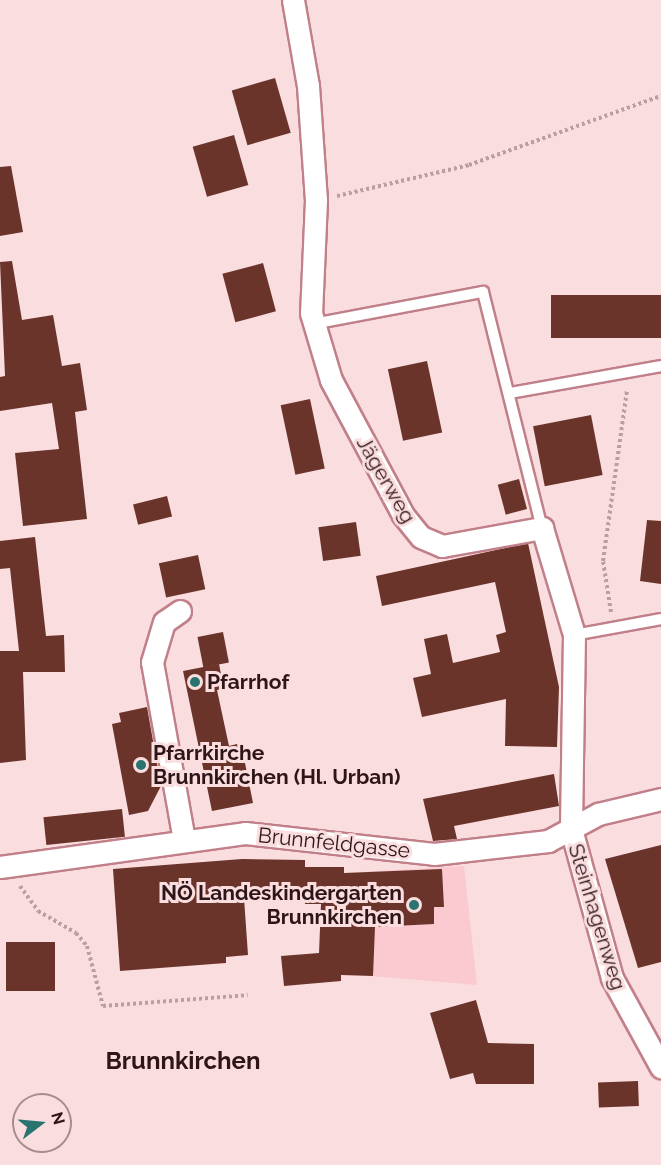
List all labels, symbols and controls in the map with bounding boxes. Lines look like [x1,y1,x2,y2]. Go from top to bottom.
street label: Jägerweg [351,432,421,528]
place label: Pfarrhof [207,669,289,695]
marker: Pfarrhof [188,675,202,689]
place label: Pfarrkirche Brunnkirchen (Hl. Urban) [153,740,400,790]
marker: Pfarrkirche Brunnkirchen (Hl. Urban) [134,758,148,772]
street label: Brunnfeldgasse [257,822,411,864]
street label: Steinhagenweg [563,841,631,993]
place label: NÖ Landeskindergarten Brunnkirchen [161,880,402,930]
marker: NÖ Landeskindergarten Brunnkirchen [407,898,421,912]
district label: Brunnkirchen [106,1047,260,1075]
north arrow [12,1093,72,1153]
text: N [47,1110,69,1127]

